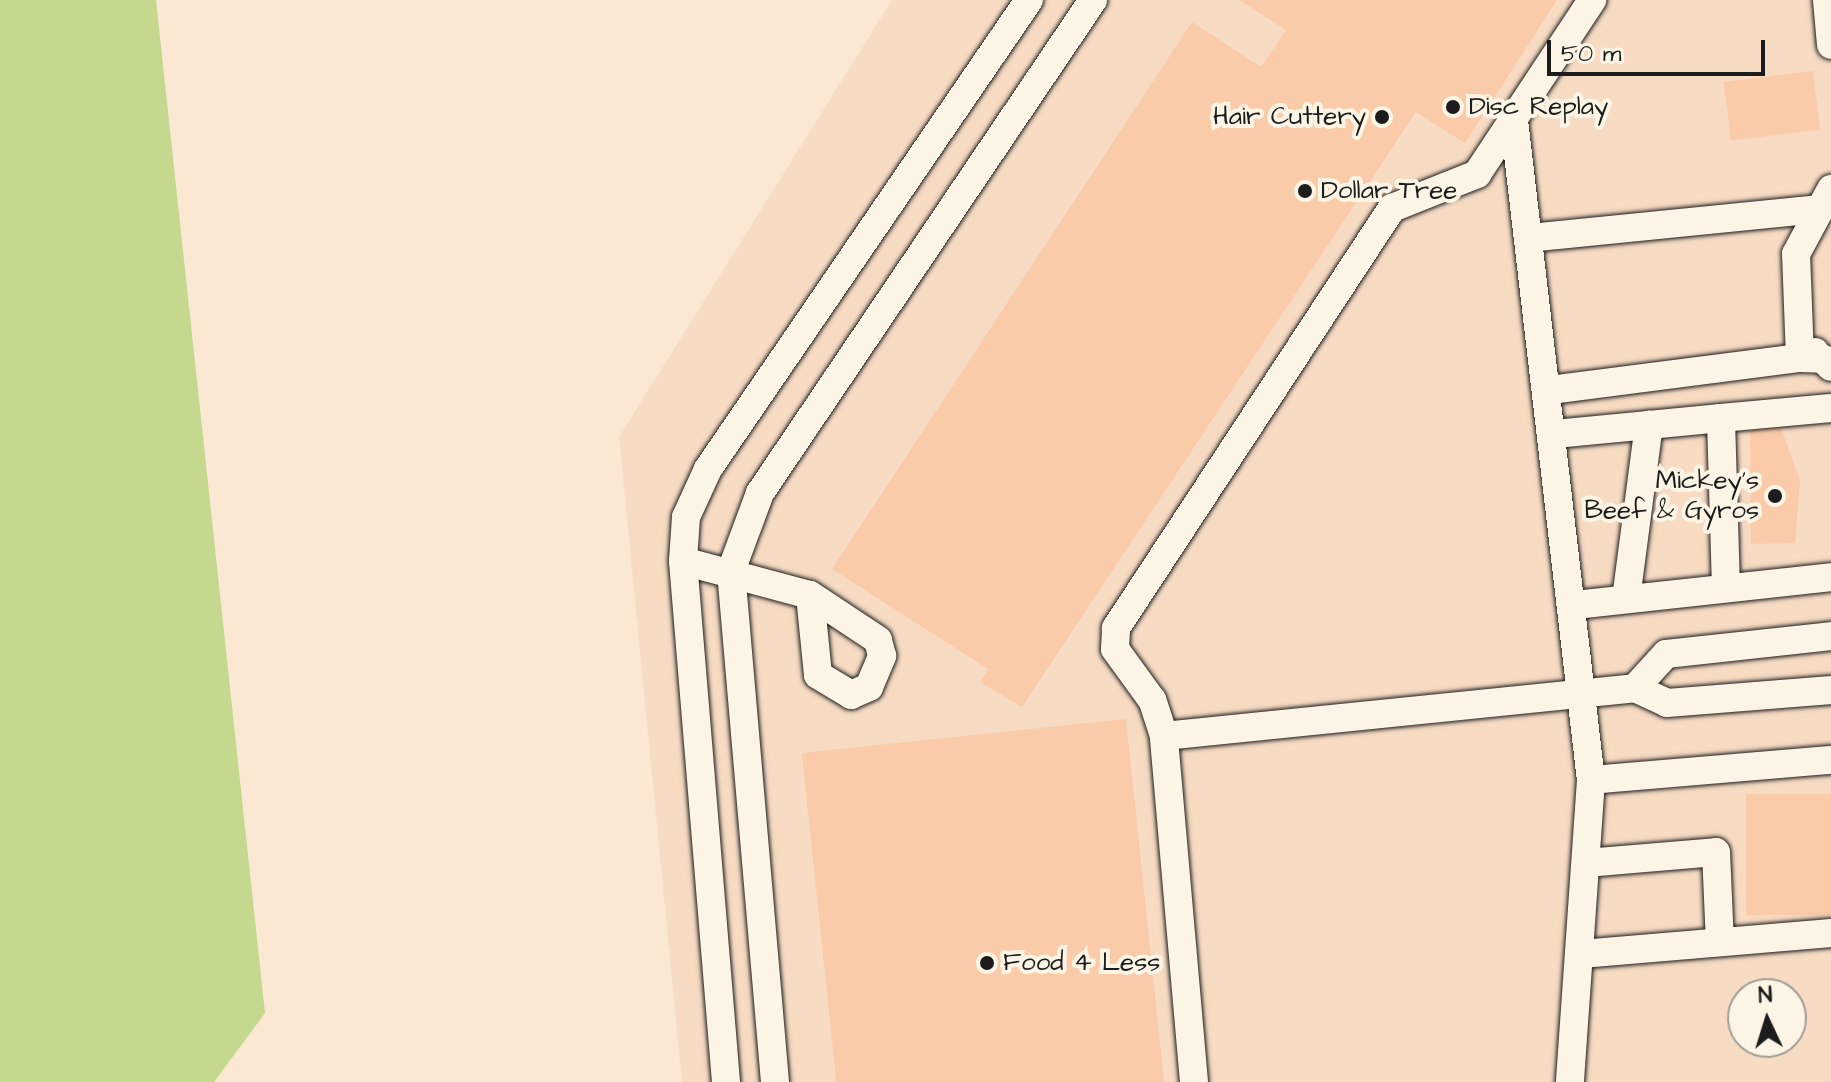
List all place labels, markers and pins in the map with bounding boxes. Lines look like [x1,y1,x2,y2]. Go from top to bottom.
place label: Disc Replay [1469,91,1608,123]
marker: Disc Replay [1444,98,1462,116]
place label: Hair Cuttery [1213,101,1366,133]
marker: Hair Cuttery [1373,108,1391,126]
place label: Dollar Tree [1321,175,1457,207]
marker: Dollar Tree [1296,182,1314,200]
place label: Mickey's Beef & Gyros [1584,465,1759,526]
marker: Mickey's Beef & Gyros [1766,487,1784,505]
place label: Food 4 Less [1003,947,1160,979]
marker: Food 4 Less [978,954,996,972]

